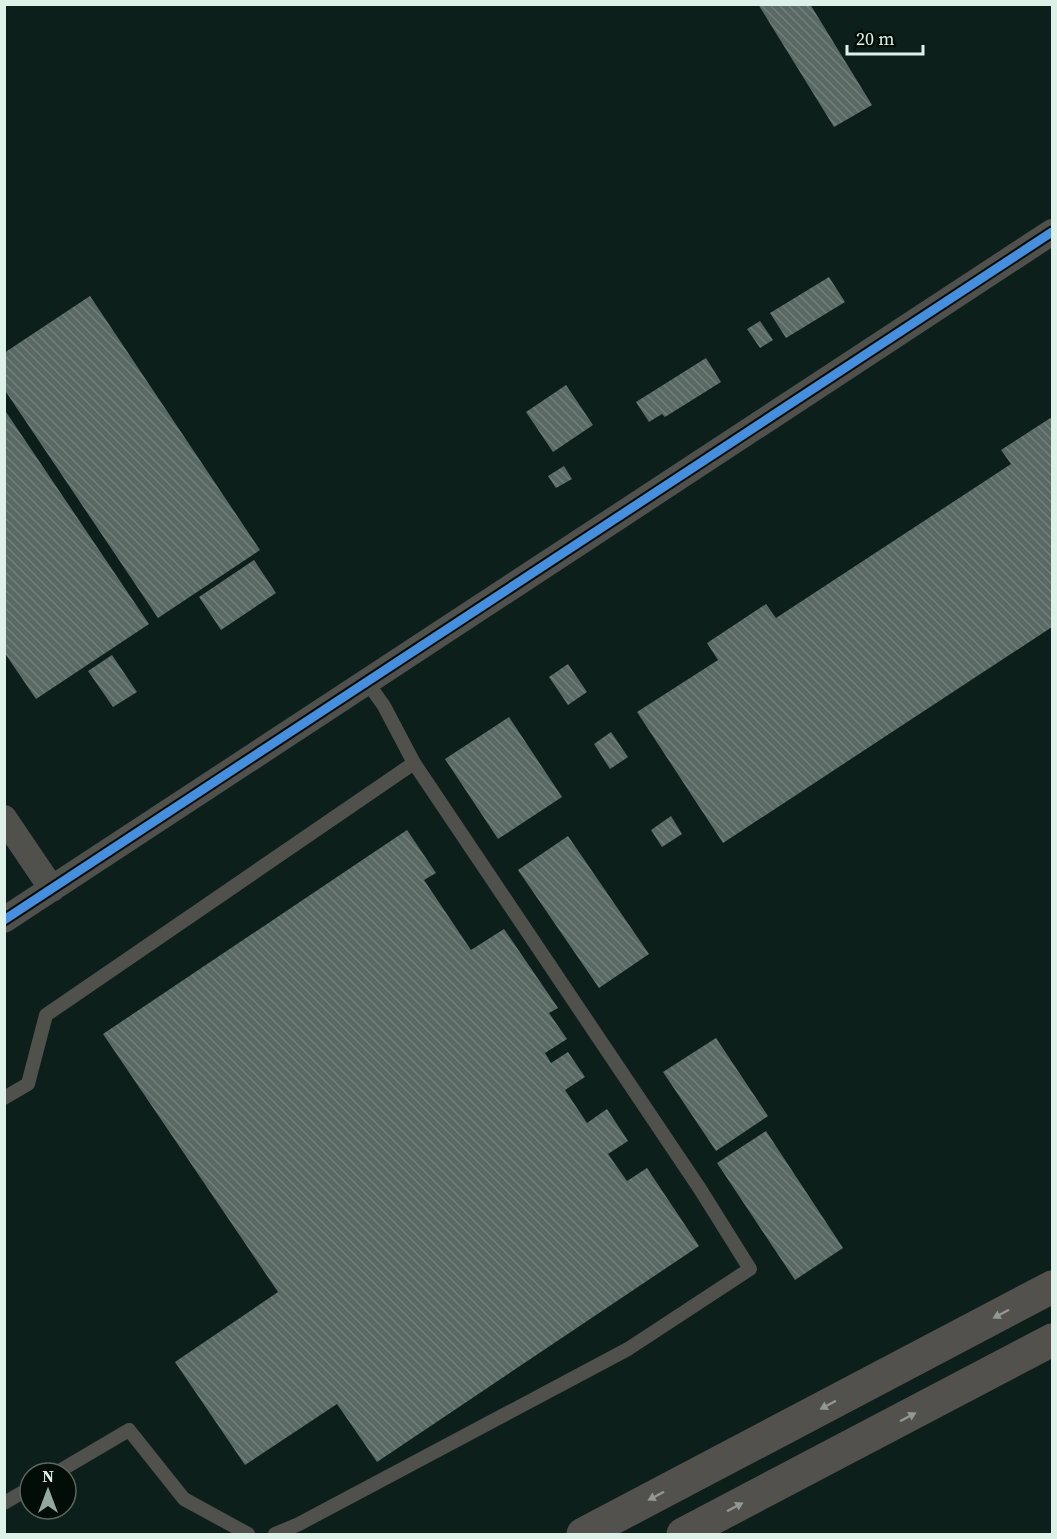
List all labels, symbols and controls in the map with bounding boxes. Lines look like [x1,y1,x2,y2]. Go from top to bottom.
scale bar [847,18,924,56]
text: 20 m [856,26,894,51]
one-way arrow [992,1309,1009,1319]
one-way arrow [820,1400,837,1410]
one-way arrow [899,1412,917,1422]
north arrow [18,1461,78,1521]
text: N [42,1465,54,1487]
one-way arrow [647,1491,664,1501]
one-way arrow [727,1502,744,1512]

